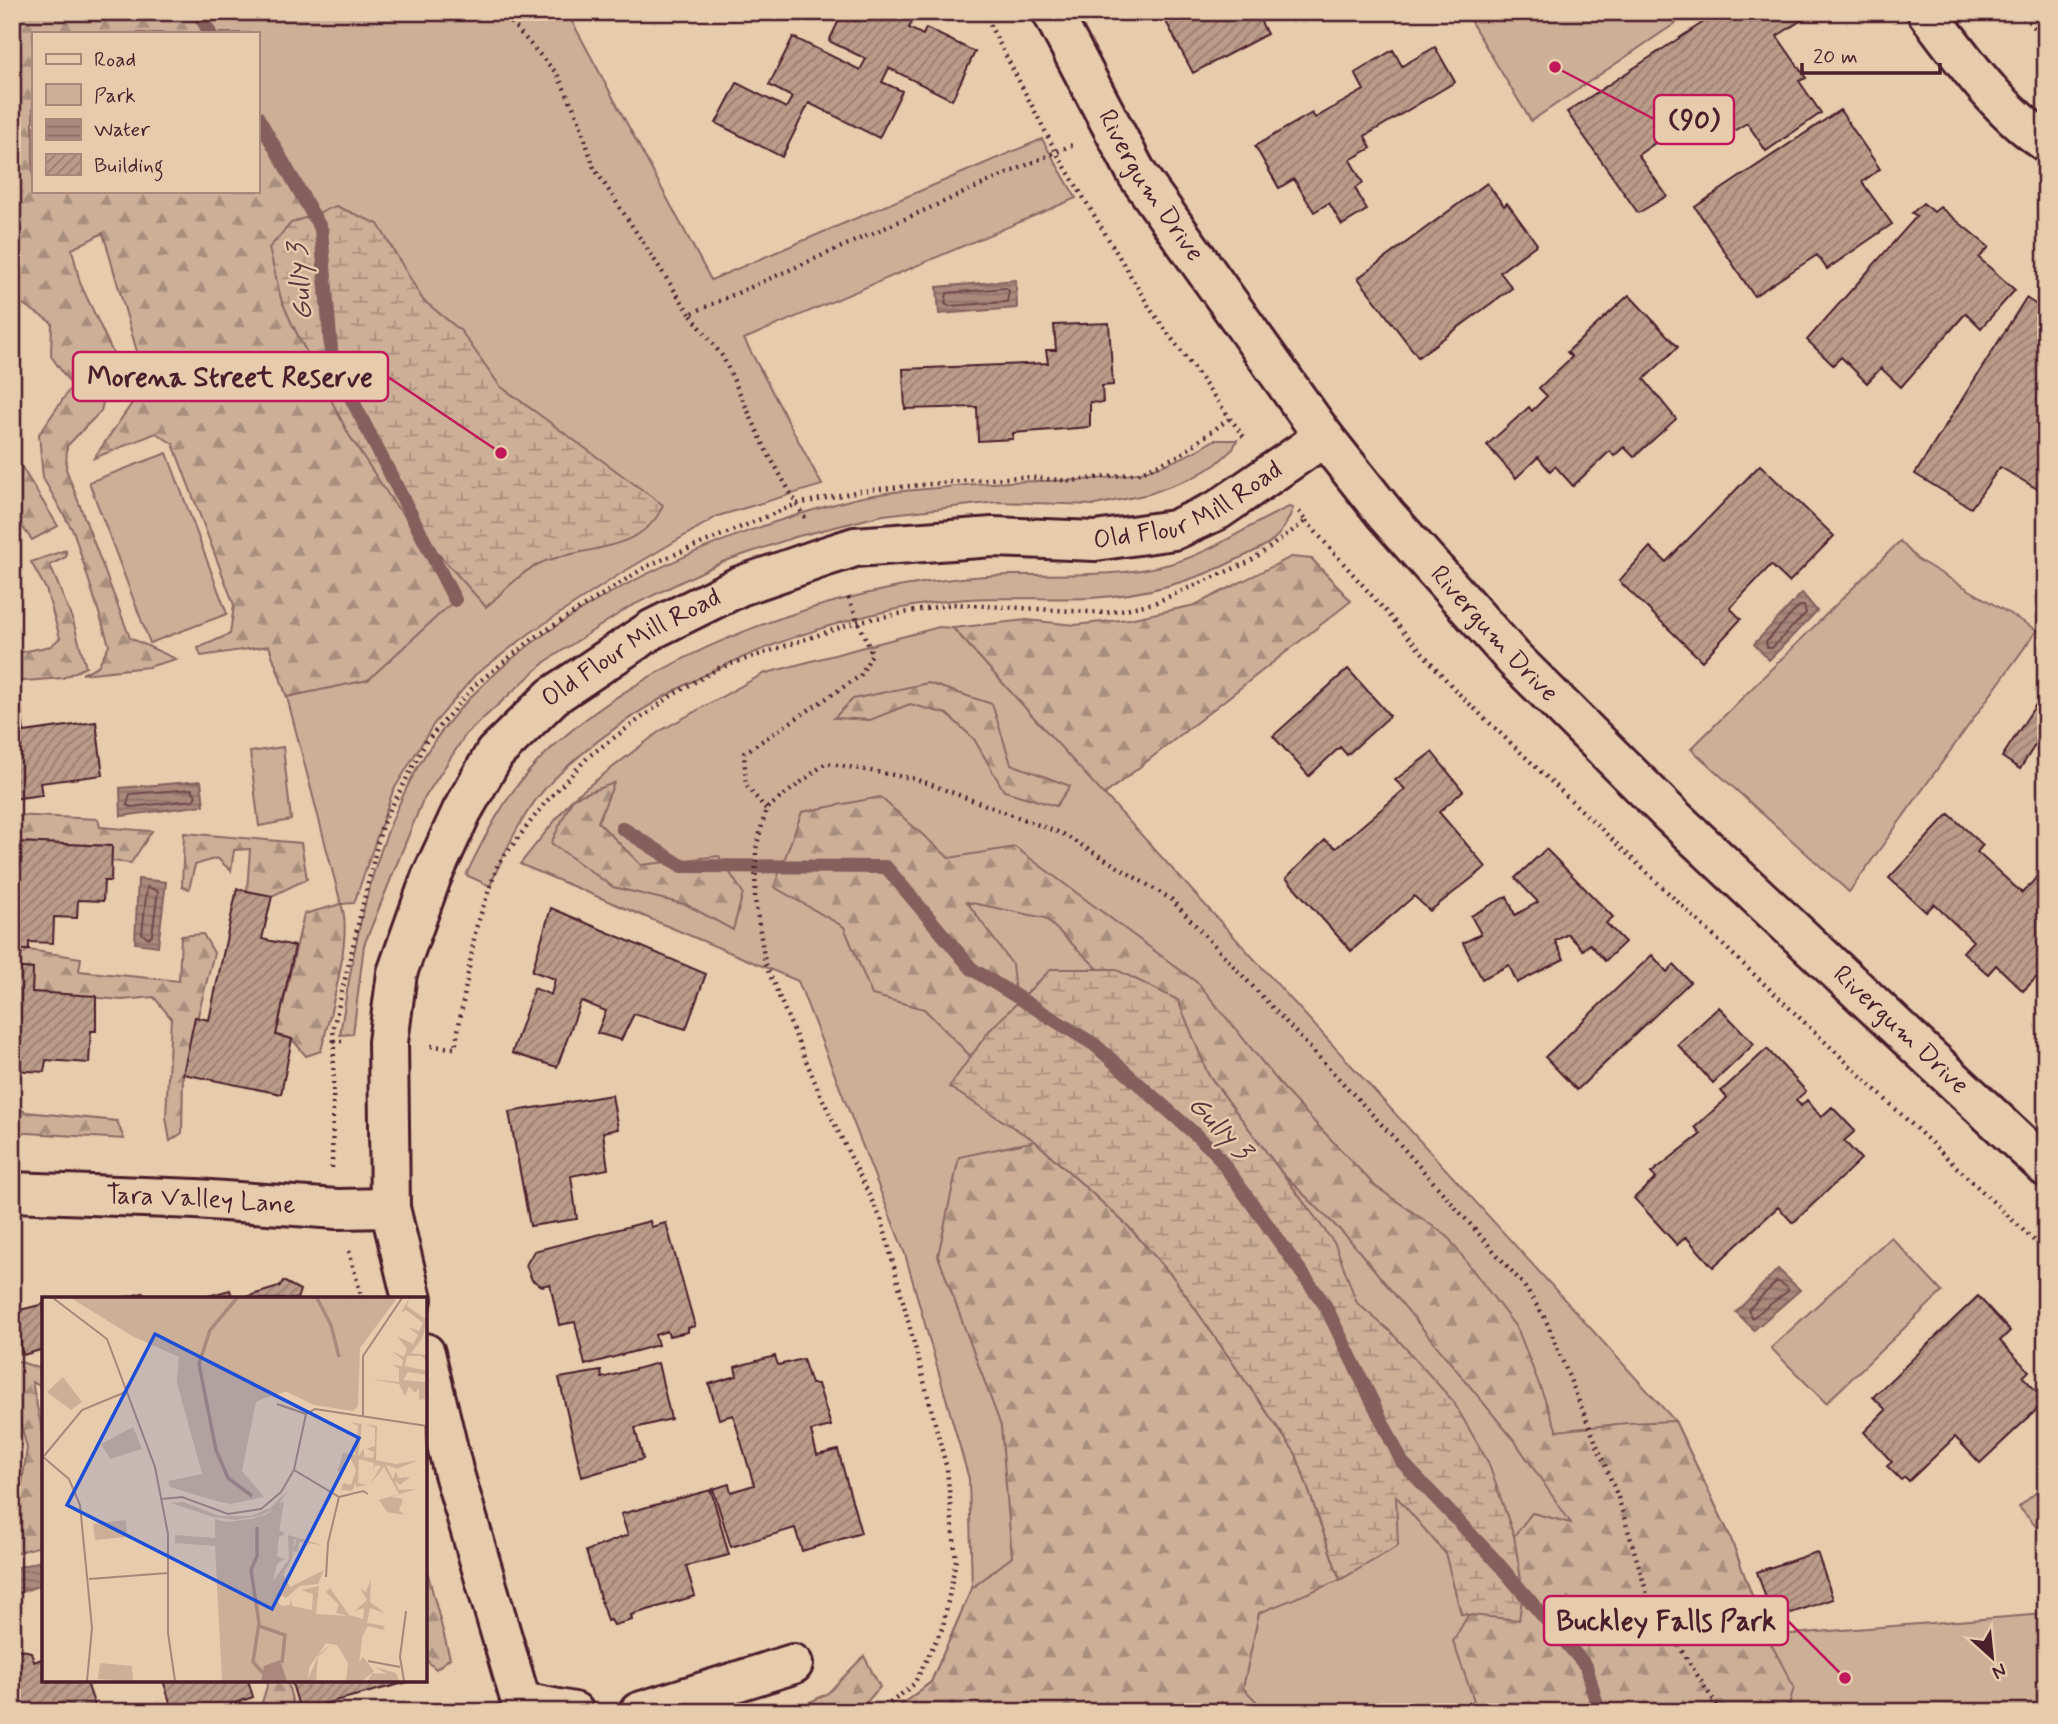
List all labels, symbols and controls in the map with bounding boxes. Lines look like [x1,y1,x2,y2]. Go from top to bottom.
legend [32,32,259,192]
scale bar [1802,32,1941,76]
text: 20 m [1813,43,1858,71]
text: Road [94,46,136,74]
text: Park [94,82,136,110]
callout: (90) [1654,95,1734,144]
text: (90) [1668,103,1720,140]
street label: Rivergum Drive [1089,104,1211,269]
text: Water [94,116,150,144]
text: Building [94,152,164,182]
water label: Gully 3 [279,238,323,322]
callout: Morena Street Reserve [73,352,388,401]
text: Morena Street Reserve [87,360,373,397]
street label: Old Flour Mill Road [1091,454,1289,558]
street label: Rivergum Drive [1422,559,1565,710]
street label: Old Flour Mill Road [534,581,727,715]
street label: Rivergum Drive [1825,958,1976,1103]
water label: Gully 3 [1179,1087,1262,1172]
street label: Tara Valley Lane [105,1179,297,1223]
inset map [42,1297,427,1682]
callout: Buckley Falls Park [1544,1596,1788,1645]
text: Buckley Falls Park [1556,1604,1776,1641]
north arrow [1956,1622,2026,1692]
text: N [1988,1657,2010,1685]

